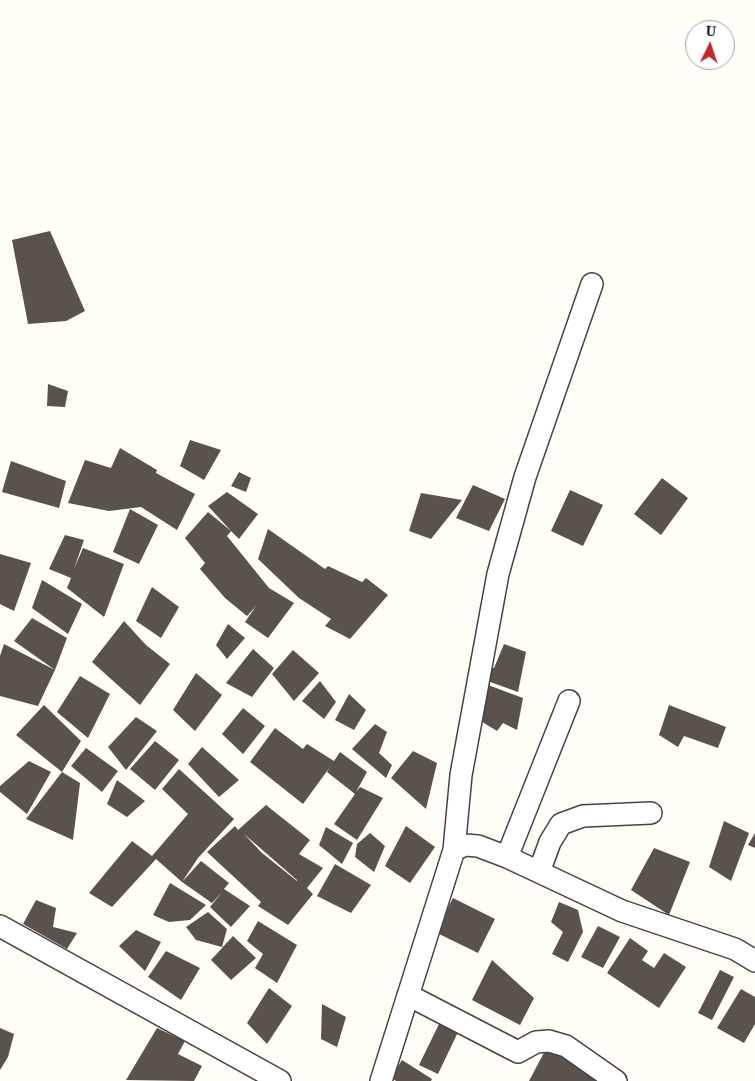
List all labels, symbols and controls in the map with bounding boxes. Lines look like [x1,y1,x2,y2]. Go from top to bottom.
north arrow [685,20,735,70]
text: U [705,21,717,40]

